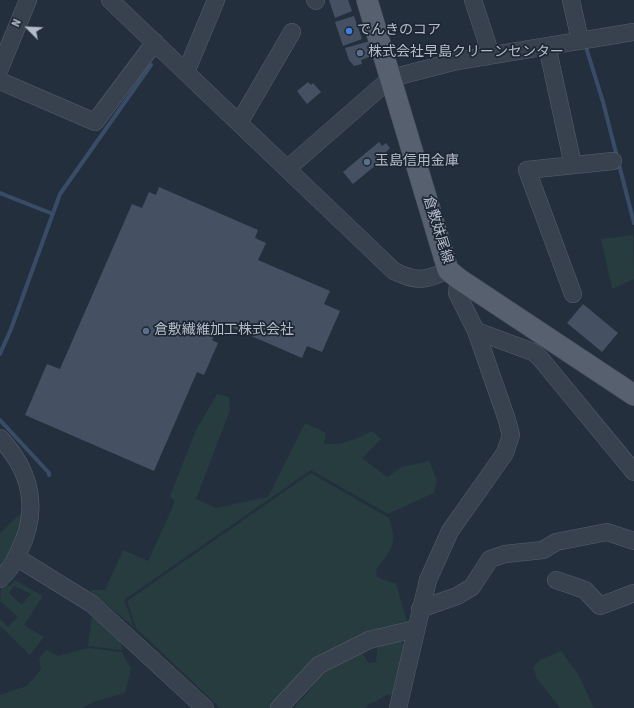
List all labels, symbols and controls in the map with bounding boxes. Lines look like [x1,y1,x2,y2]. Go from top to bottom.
north arrow [8,8,48,48]
text: N [8,17,25,29]
place label: でんきのコア [357,23,441,39]
marker: でんきのコア [344,26,354,36]
place label: 株式会社早島クリーンセンター [368,45,564,61]
marker: 株式会社早島クリーンセンター [355,48,365,58]
place label: 玉島信用金庫 [375,154,459,170]
marker: 玉島信用金庫 [362,157,372,167]
street label: 倉敷妹尾線 [419,194,455,266]
place label: 倉敷繊維加工株式会社 [154,323,294,339]
marker: 倉敷繊維加工株式会社 [141,326,151,336]

